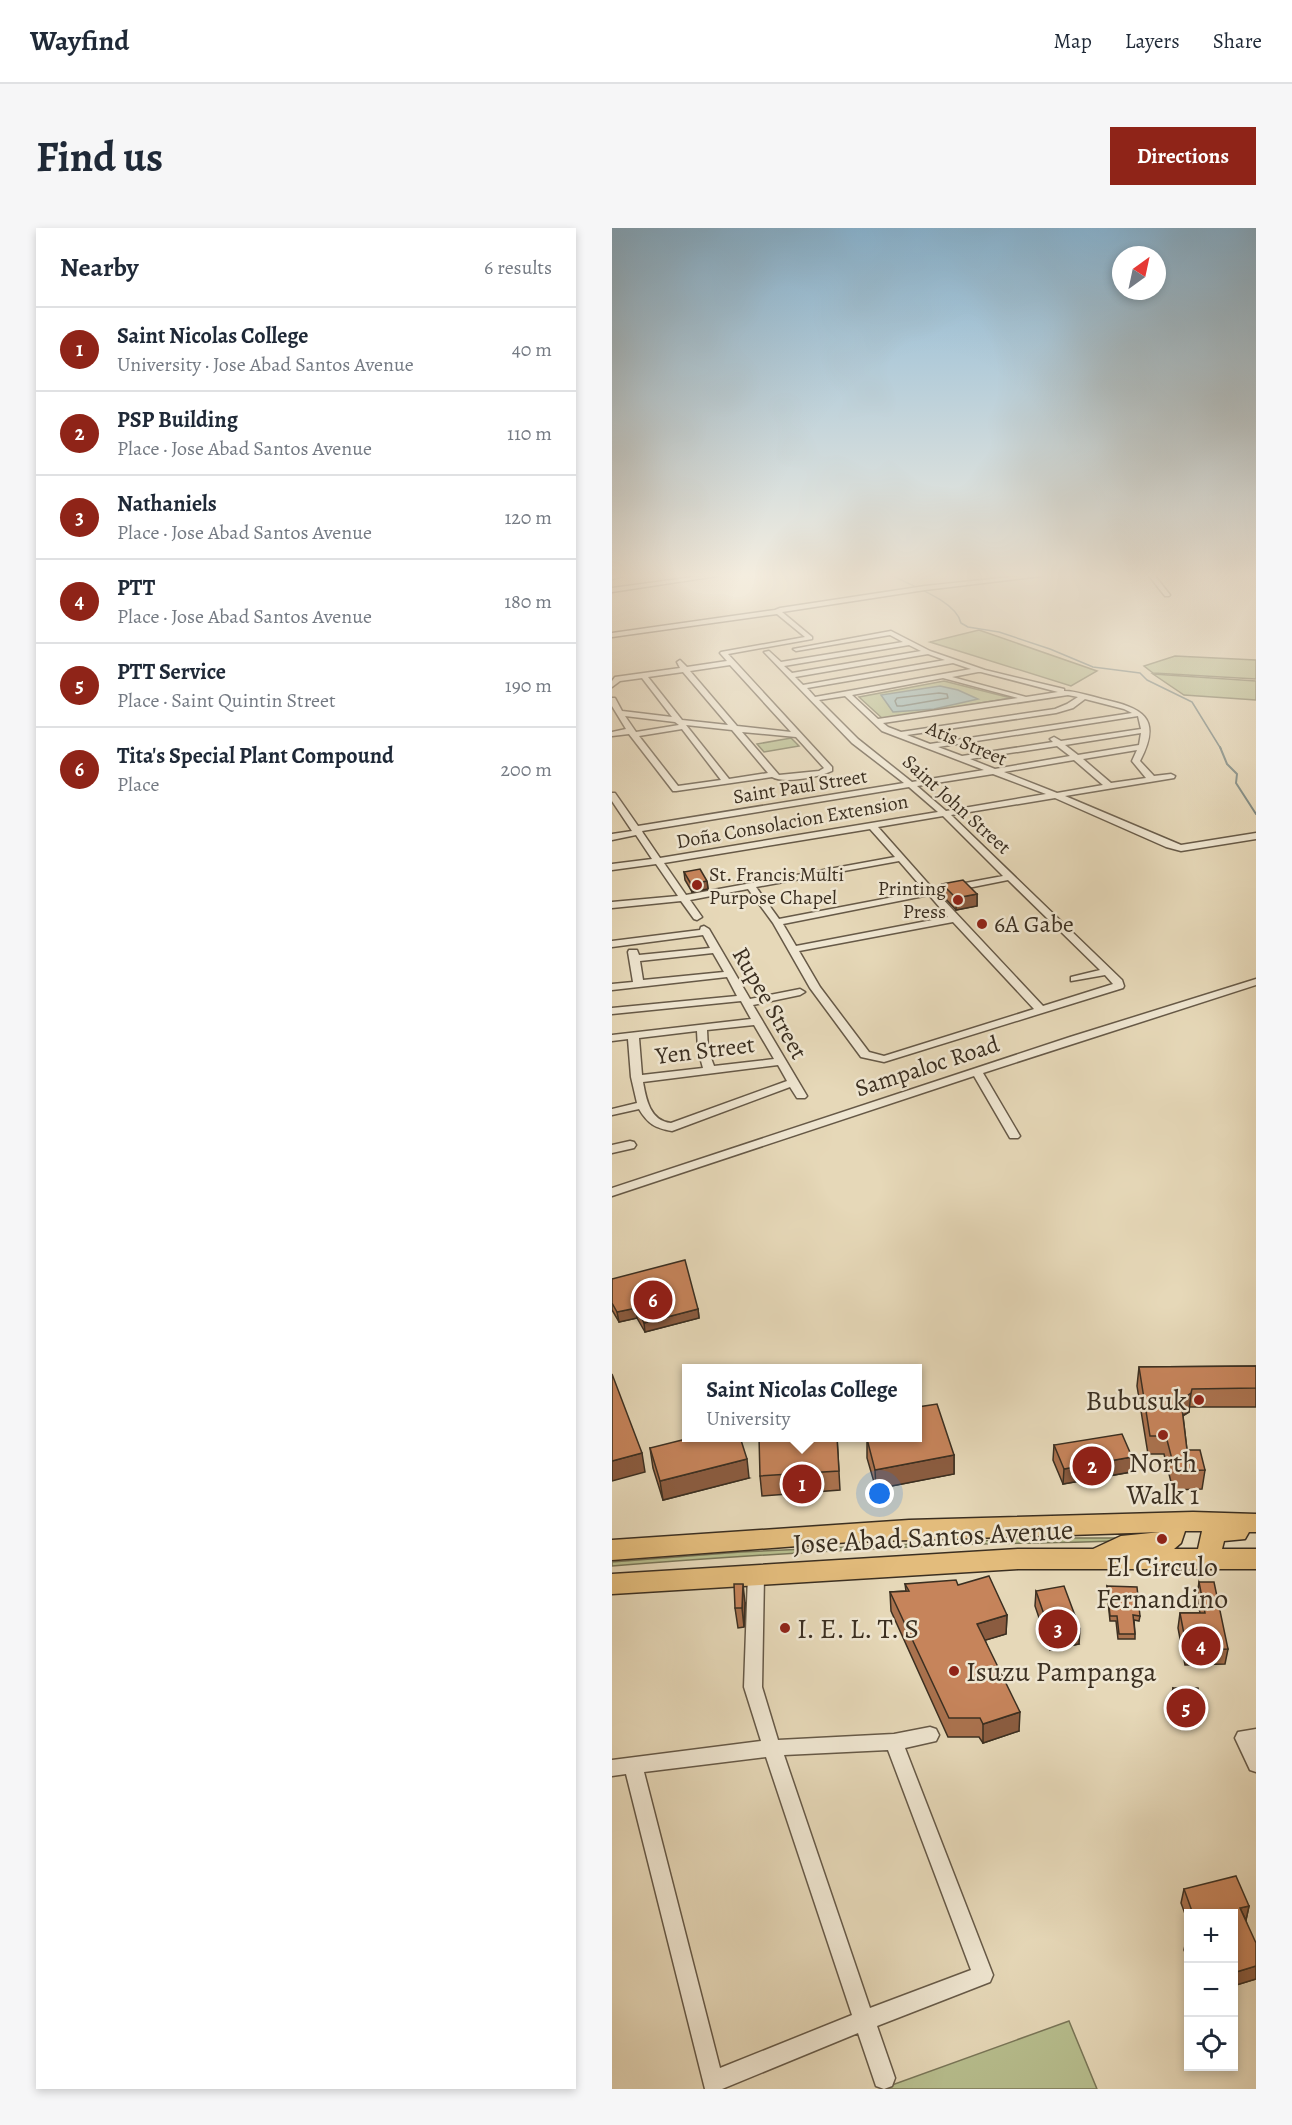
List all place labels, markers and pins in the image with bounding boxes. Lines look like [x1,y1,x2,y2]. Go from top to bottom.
place label: St. Francis Multi Purpose Chapel [709,861,844,911]
place label: Printing Press [878,875,946,925]
marker: St. Francis Multi Purpose Chapel [690,878,704,892]
marker: Printing Press [951,893,965,907]
place label: 6A Gabe [994,908,1074,940]
marker: 6A Gabe [975,917,989,931]
pin: 6 [634,1278,672,1322]
place label: Bubusuk [1085,1382,1187,1420]
marker: Bubusuk [1192,1393,1206,1407]
marker: North Walk 1 [1156,1428,1170,1442]
pin: 2 [1072,1444,1112,1488]
place label: North Walk 1 [1126,1444,1199,1514]
pin: 1 [782,1462,822,1506]
marker: El Circulo Fernandino [1155,1532,1169,1546]
place label: El Circulo Fernandino [1096,1548,1228,1618]
pin: 3 [1038,1606,1078,1652]
place label: I. E. L. T. S [797,1610,919,1648]
marker: I. E. L. T. S [778,1621,792,1635]
pin: 4 [1182,1624,1220,1668]
place label: Isuzu Pampanga [966,1653,1157,1691]
marker: Isuzu Pampanga [947,1664,961,1678]
pin: 5 [1166,1686,1206,1730]

